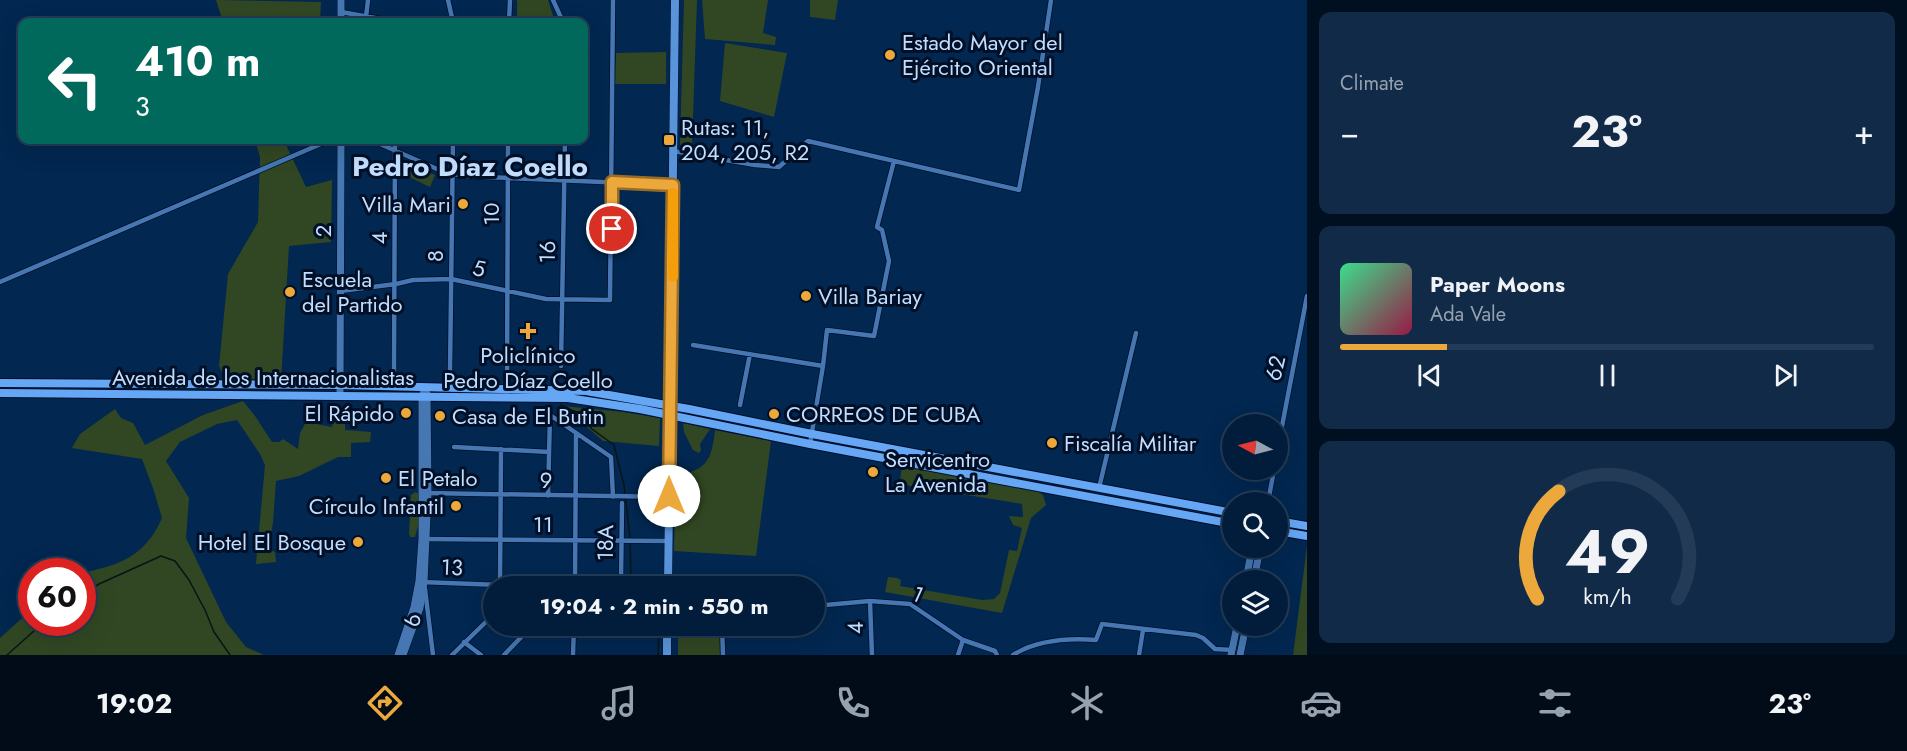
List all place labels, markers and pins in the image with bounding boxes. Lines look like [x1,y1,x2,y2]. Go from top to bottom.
place label: Estado Mayor del Ejército Oriental [902,26,1063,83]
marker: Estado Mayor del Ejército Oriental [883,48,897,62]
place label: Rutas: 11, 204, 205, R2 [681,111,809,168]
marker: Rutas: 11, 204, 205, R2 [662,133,676,147]
place label: Villa Mari [362,188,451,220]
marker: Villa Mari [456,197,470,211]
pin [586,203,637,254]
place label: Escuela del Partido [302,263,403,320]
place label: Villa Bariay [818,280,922,312]
marker: Escuela del Partido [283,285,297,299]
marker: Villa Bariay [799,289,813,303]
marker: Policlínico Pedro Díaz Coello [519,322,537,340]
place label: Policlínico Pedro Díaz Coello [443,339,613,396]
place label: El Rápido [304,397,394,429]
place label: CORREOS DE CUBA [786,398,981,430]
place label: Casa de El Butin [452,400,604,432]
marker: El Rápido [399,406,413,420]
marker: CORREOS DE CUBA [767,407,781,421]
marker: Casa de El Butin [433,409,447,423]
place label: Fiscalía Militar [1064,427,1197,459]
marker: Fiscalía Militar [1045,436,1059,450]
place label: Servicentro La Avenida [885,443,990,500]
place label: El Petalo [398,462,477,494]
marker: Servicentro La Avenida [866,465,880,479]
marker: El Petalo [379,471,393,485]
place label: Círculo Infantil [309,490,444,522]
marker: Círculo Infantil [449,499,463,513]
place label: Hotel El Bosque [198,526,346,558]
marker: Hotel El Bosque [351,535,365,549]

